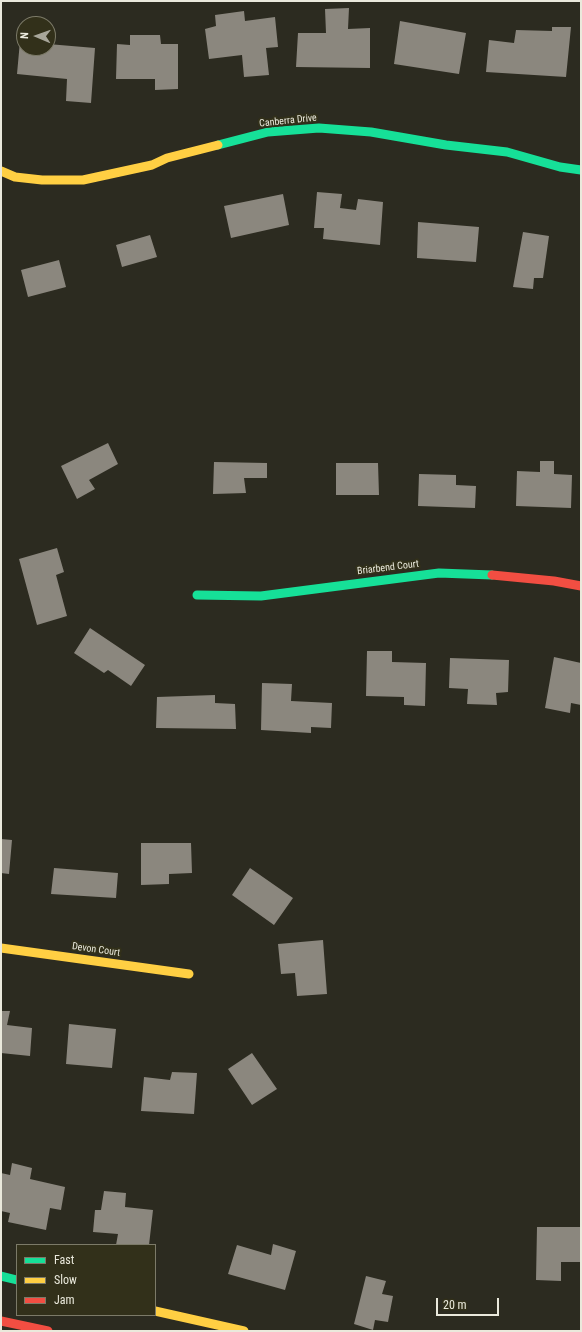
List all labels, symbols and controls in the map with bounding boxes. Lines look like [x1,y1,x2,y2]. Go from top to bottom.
north arrow [16,16,56,56]
text: N [18,32,31,39]
street label: Canberra Drive [259,112,317,130]
street label: Briarbend Court [356,558,420,578]
street label: Devon Court [71,941,121,959]
legend [16,1244,156,1316]
text: Fast [54,1253,74,1267]
text: Slow [54,1273,77,1287]
scale bar [438,1290,501,1316]
text: Jam [54,1293,75,1307]
text: 20 m [443,1298,467,1312]

